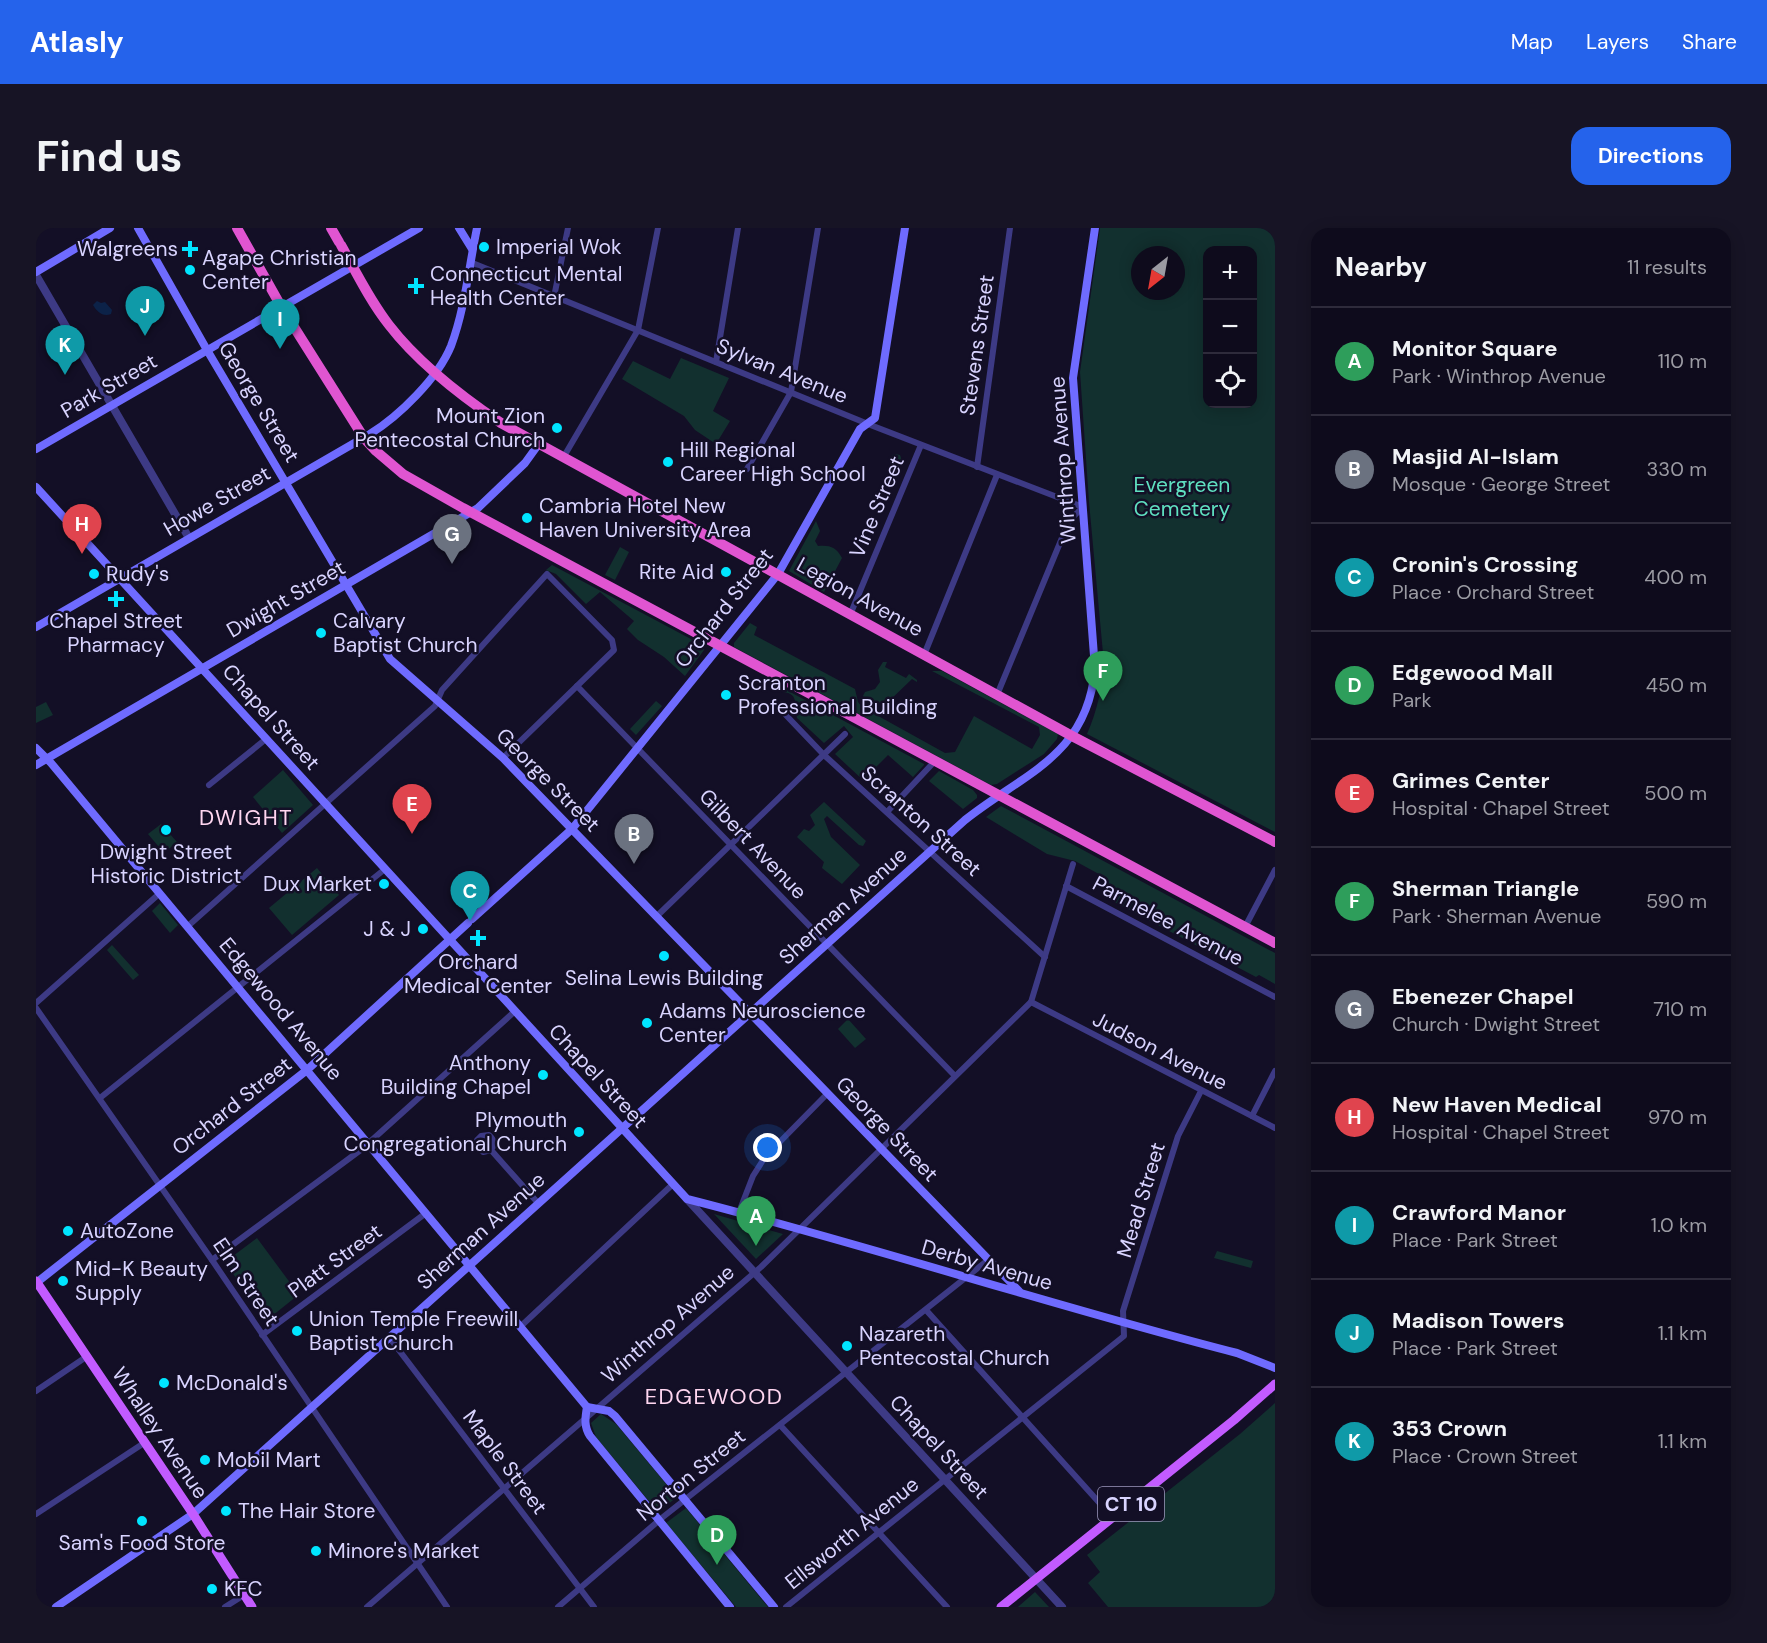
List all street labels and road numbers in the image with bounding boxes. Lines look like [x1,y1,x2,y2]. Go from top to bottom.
street label: Stevens Street [953,273,1001,417]
street label: Sylvan Avenue [712,332,852,410]
street label: George Street [212,336,306,468]
street label: Park Street [56,347,162,425]
street label: Winthrop Avenue [1043,375,1083,545]
street label: Vine Street [843,452,911,562]
street label: Howe Street [158,459,276,543]
street label: Orchard Street [668,542,780,674]
street label: Legion Avenue [792,551,928,643]
street label: Dwight Street [222,554,350,644]
street label: Chapel Street [216,658,326,776]
street label: George Street [490,722,606,838]
street label: Scranton Street [855,759,987,883]
street label: Gilbert Avenue [693,783,813,905]
street label: Sherman Avenue [773,841,913,971]
street label: Parmelee Avenue [1088,869,1248,973]
street label: Edgewood Avenue [213,932,349,1086]
street label: Judson Avenue [1088,1005,1232,1097]
street label: Chapel Street [542,1018,654,1134]
street label: Orchard Street [166,1050,298,1162]
street label: George Street [830,1070,944,1188]
street label: Mead Street [1110,1139,1172,1261]
street label: Sherman Avenue [411,1166,551,1296]
street label: Platt Street [282,1217,388,1305]
street label: Elm Street [206,1233,286,1331]
street label: Derby Avenue [918,1233,1056,1297]
street label: Winthrop Avenue [596,1258,740,1390]
street label: Whalley Avenue [106,1362,215,1504]
street label: Chapel Street [883,1389,995,1505]
street label: Maple Street [457,1404,553,1520]
street label: Norton Street [631,1422,751,1528]
street label: Ellsworth Avenue [779,1470,925,1596]
road number: CT 10 [1098,1487,1164,1521]

